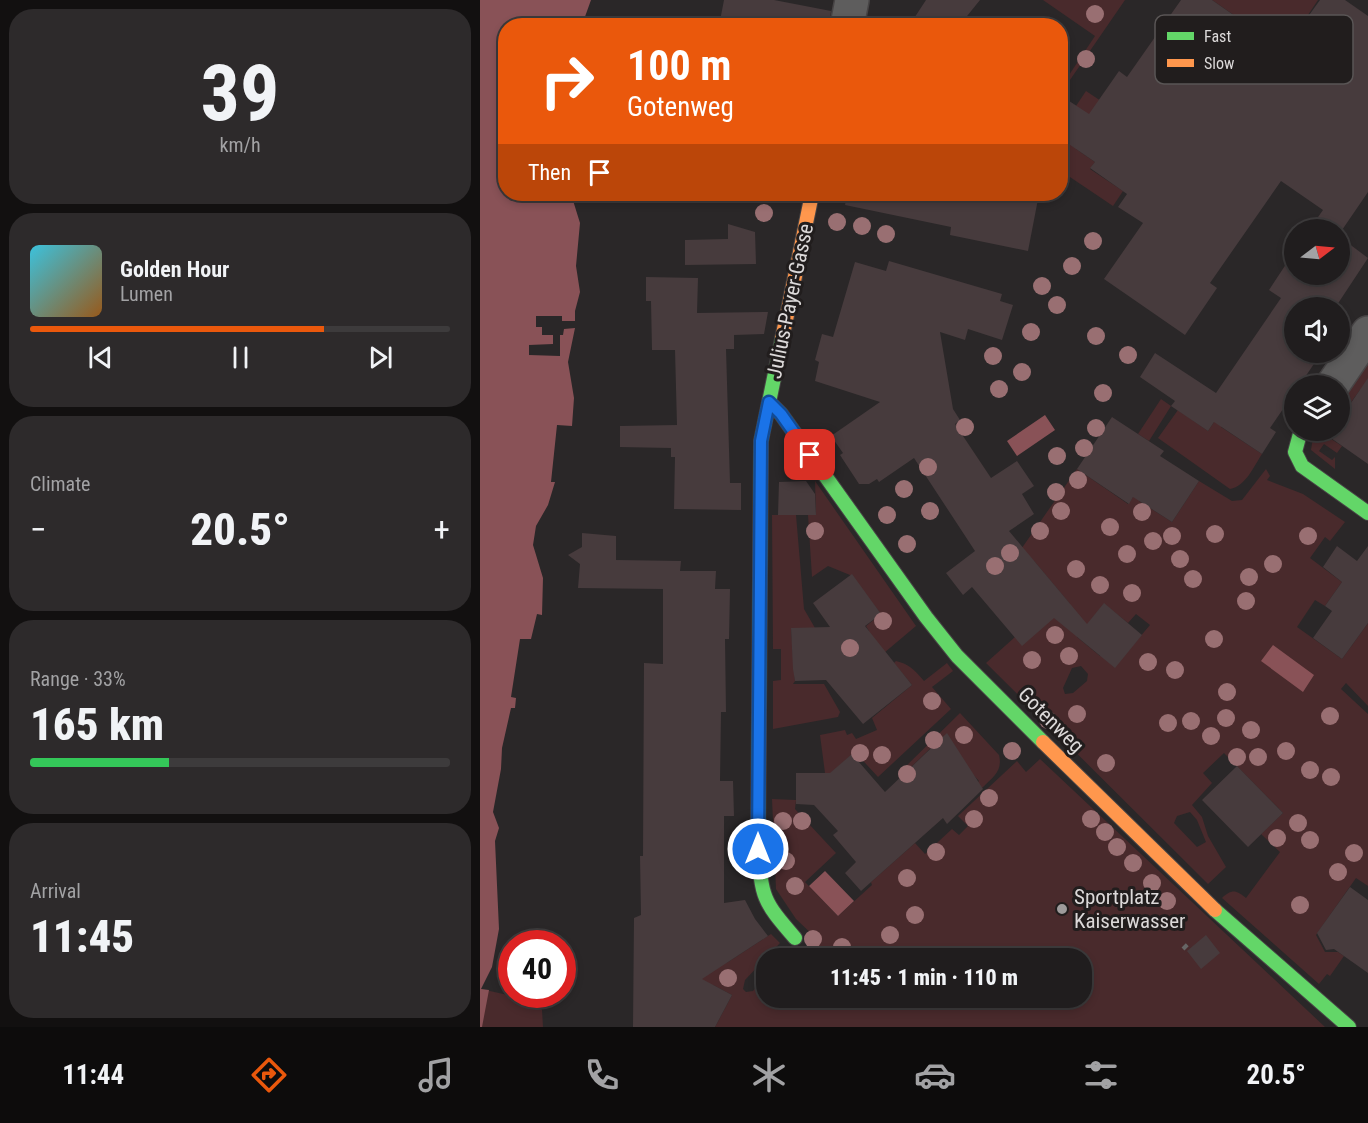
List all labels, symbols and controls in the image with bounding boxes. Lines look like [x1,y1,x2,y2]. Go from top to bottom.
legend [1155,15,1353,84]
text: Fast [1204,27,1231,46]
text: 100 m [627,41,732,90]
icon: right [528,42,606,120]
text: 39 [201,48,279,139]
text: Slow [1204,54,1234,73]
text: Gotenweg [627,91,734,123]
text: km/h [219,133,261,157]
icon: arrive [583,156,616,189]
text: Then [528,160,571,185]
north arrow [1284,219,1350,285]
map controls [1284,219,1350,441]
street label: Julius-Payer-Gasse [762,221,818,381]
text: Golden Hour [120,257,229,282]
text: Lumen [120,282,173,306]
button: sound [1284,297,1350,363]
icon: previous [84,341,117,374]
icon: pause [224,341,257,374]
icon: next [364,341,397,374]
button: layers [1284,375,1350,441]
pin [784,429,835,480]
icon: arrive [793,438,826,471]
text: Climate [30,472,90,496]
text: 20.5° [190,503,290,556]
text: − [30,510,47,549]
text: + [434,510,450,549]
text: Range · 33% [30,667,126,691]
street label: Gotenweg [1013,682,1089,758]
text: 165 km [30,698,164,751]
position arrow [726,817,790,881]
text: Arrival [30,879,81,903]
place label: Sportplatz Kaiserwasser [1074,885,1185,933]
marker: Sportplatz Kaiserwasser [1055,902,1069,916]
text: 11:45 [30,910,134,963]
speed limit sign: 40 [498,930,576,1008]
text: 11:45 · 1 min · 110 m [830,965,1018,990]
icon: directions [248,1054,290,1096]
icon: music [415,1054,457,1096]
icon: phone [581,1054,623,1096]
icon: climate [748,1054,790,1096]
icon: car [914,1054,956,1096]
icon: filters [1080,1054,1122,1096]
text: 11:44 [62,1059,124,1091]
text: 20.5° [1247,1059,1306,1091]

